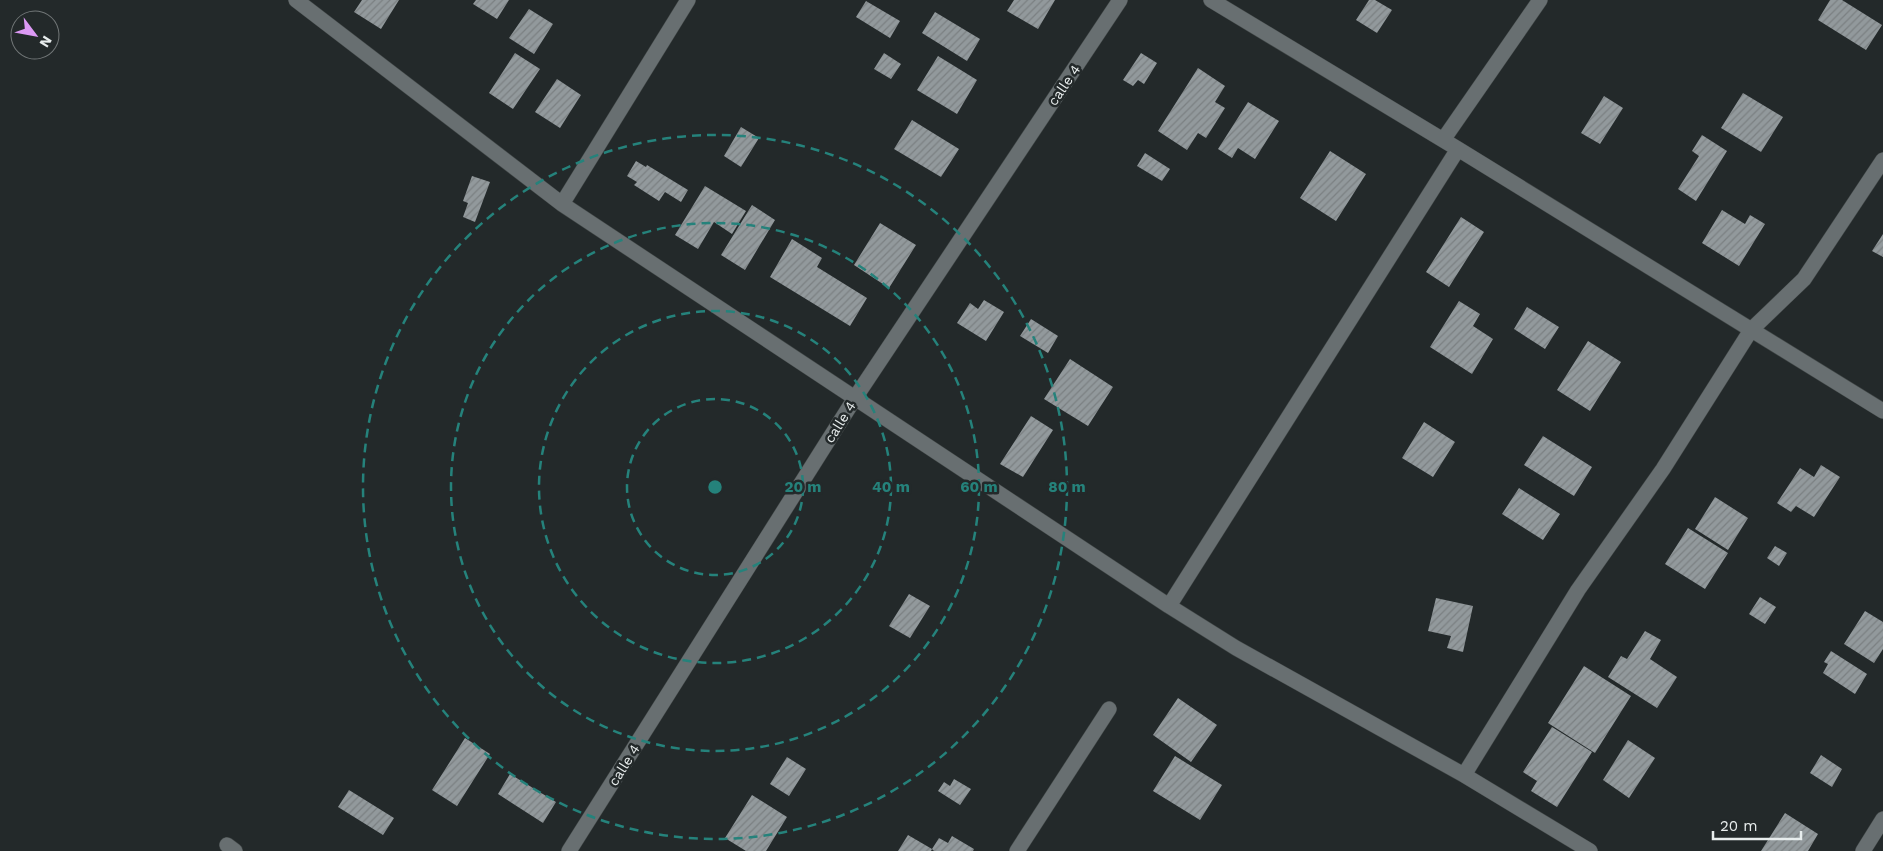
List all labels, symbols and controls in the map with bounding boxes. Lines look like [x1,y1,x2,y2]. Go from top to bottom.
north arrow [10,10,60,60]
text: N [36,33,56,51]
street label: calle 4 [1045,62,1083,108]
street label: calle 4 [821,398,859,446]
centre of rings [706,478,724,496]
text: 20 m [784,478,822,496]
text: 40 m [872,478,910,496]
text: 60 m [960,478,998,496]
text: 80 m [1048,478,1086,496]
street label: calle 4 [605,741,643,789]
scale bar [1713,808,1800,840]
text: 20 m [1720,817,1758,835]

